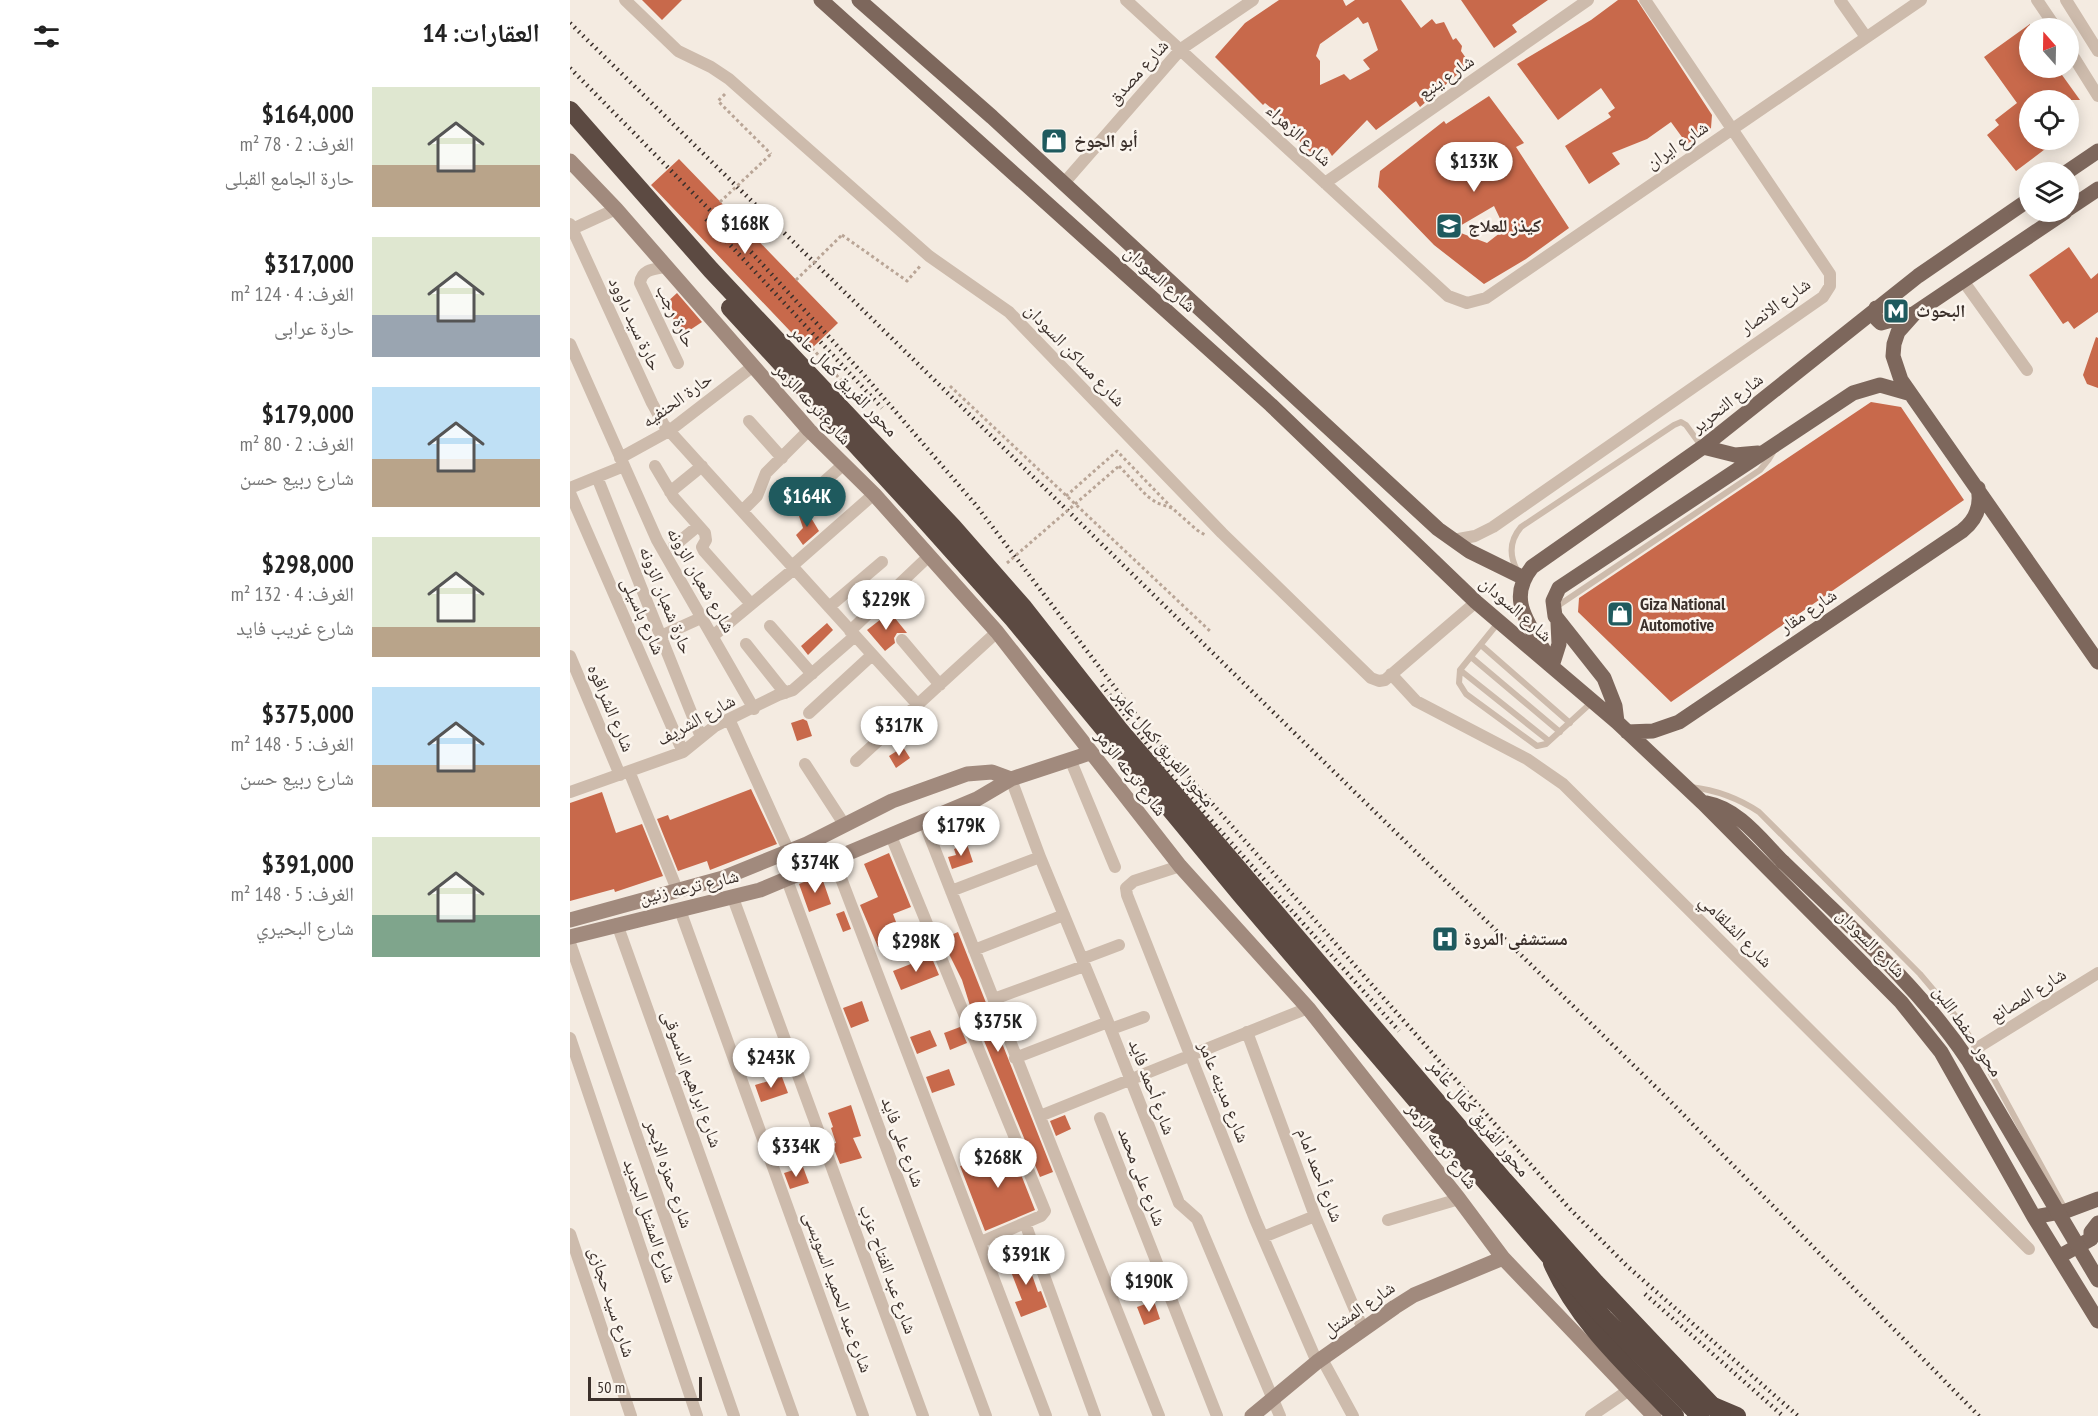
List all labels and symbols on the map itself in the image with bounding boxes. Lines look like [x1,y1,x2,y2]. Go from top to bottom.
north arrow [2019,18,2079,78]
street label: شارع مصدق [1102,34,1173,109]
street label: شارع ينبع [1413,49,1479,105]
street label: شارع الزهراء [1262,98,1337,171]
street label: شارع ايران [1641,115,1712,174]
shop icon: أبو الجوخ [1039,126,1069,156]
place label: أبو الجوخ [1074,129,1138,152]
pin: $133K [1432,142,1516,193]
pin: $168K [703,204,787,255]
school or university icon: كيذز للعلاج [1434,211,1464,241]
place label: كيذز للعلاج [1468,214,1541,237]
street label: شارع السودان [1120,240,1201,317]
street label: شارع الانصار [1734,272,1815,340]
street label: حارة سيد داوود [604,273,667,374]
street label: حارة رجب [651,281,702,351]
metro station icon: البحوث [1881,296,1911,326]
street label: شارع مساكن السودان [1020,298,1131,411]
place label: البحوث [1916,299,1965,322]
street label: محور الفريق كمال عامر [785,319,903,441]
street label: شارع ترعه الزمر [769,357,857,449]
street label: حارة الحنفيه [637,367,717,432]
street label: شارع التحرير [1685,367,1767,439]
pin: $164K [765,477,849,528]
street label: شارع شعبان الزونه [662,523,741,637]
street label: حارة شعبان الزونه [634,542,699,657]
street label: شارع السودان [1475,571,1557,646]
street label: شارع باسيلى [616,573,671,658]
pin: $229K [844,580,928,631]
street label: شارع مقار [1774,583,1841,639]
place label: Giza National Automotive [1639,592,1726,636]
shop icon: Giza National Automotive [1605,599,1635,629]
street label: شارع الشراقوه [583,661,640,755]
street label: محور الفريق كمال عامر [1108,683,1220,811]
street label: شارع الشريف [652,689,739,751]
pin: $317K [857,706,941,757]
street label: شارع ترعه الزمر [1090,724,1172,821]
pin: $179K [919,806,1003,857]
pin: $374K [773,843,857,894]
street label: شارع ترعه زنين [637,864,741,909]
street label: شارع الشلقامي [1692,889,1778,975]
street label: شارع السودان [1832,903,1911,982]
pin: $298K [874,922,958,973]
hospital icon: مستشفى المروة [1430,924,1460,954]
place label: مستشفى المروة [1464,927,1568,950]
street label: شارع المصانع [1985,962,2071,1028]
street label: محور صفط اللبن [1928,980,2008,1081]
pin: $375K [956,1002,1040,1053]
street label: شارع ابراهيم الدسوقى [656,1007,728,1151]
street label: شارع أحمد فايد [1124,1036,1181,1138]
street label: شارع مدينه عامر [1193,1037,1255,1146]
pin: $243K [729,1038,813,1089]
street label: محور الفريق كمال عامر [1423,1053,1535,1181]
street label: شارع على فايد [876,1093,930,1190]
street label: شارع ترعه الزمر [1401,1097,1483,1194]
street label: شارع حمزه الابحر [640,1116,699,1231]
street label: شارع على محمد [1113,1124,1172,1229]
street label: شارع أحمد امام [1291,1124,1349,1226]
pin: $334K [754,1127,838,1178]
pin: $268K [956,1138,1040,1189]
street label: شارع المشتل الجديد [618,1156,682,1286]
street label: شارع عبد الفتاح عزب [853,1201,923,1337]
street label: شارع عبد الحميد السويسى [799,1208,878,1376]
pin: $391K [984,1235,1068,1286]
street label: شارع سيد حجازى [584,1244,641,1360]
pin: $190K [1107,1262,1191,1313]
street label: شارع المشتل [1318,1275,1399,1342]
scale bar [588,1374,702,1402]

